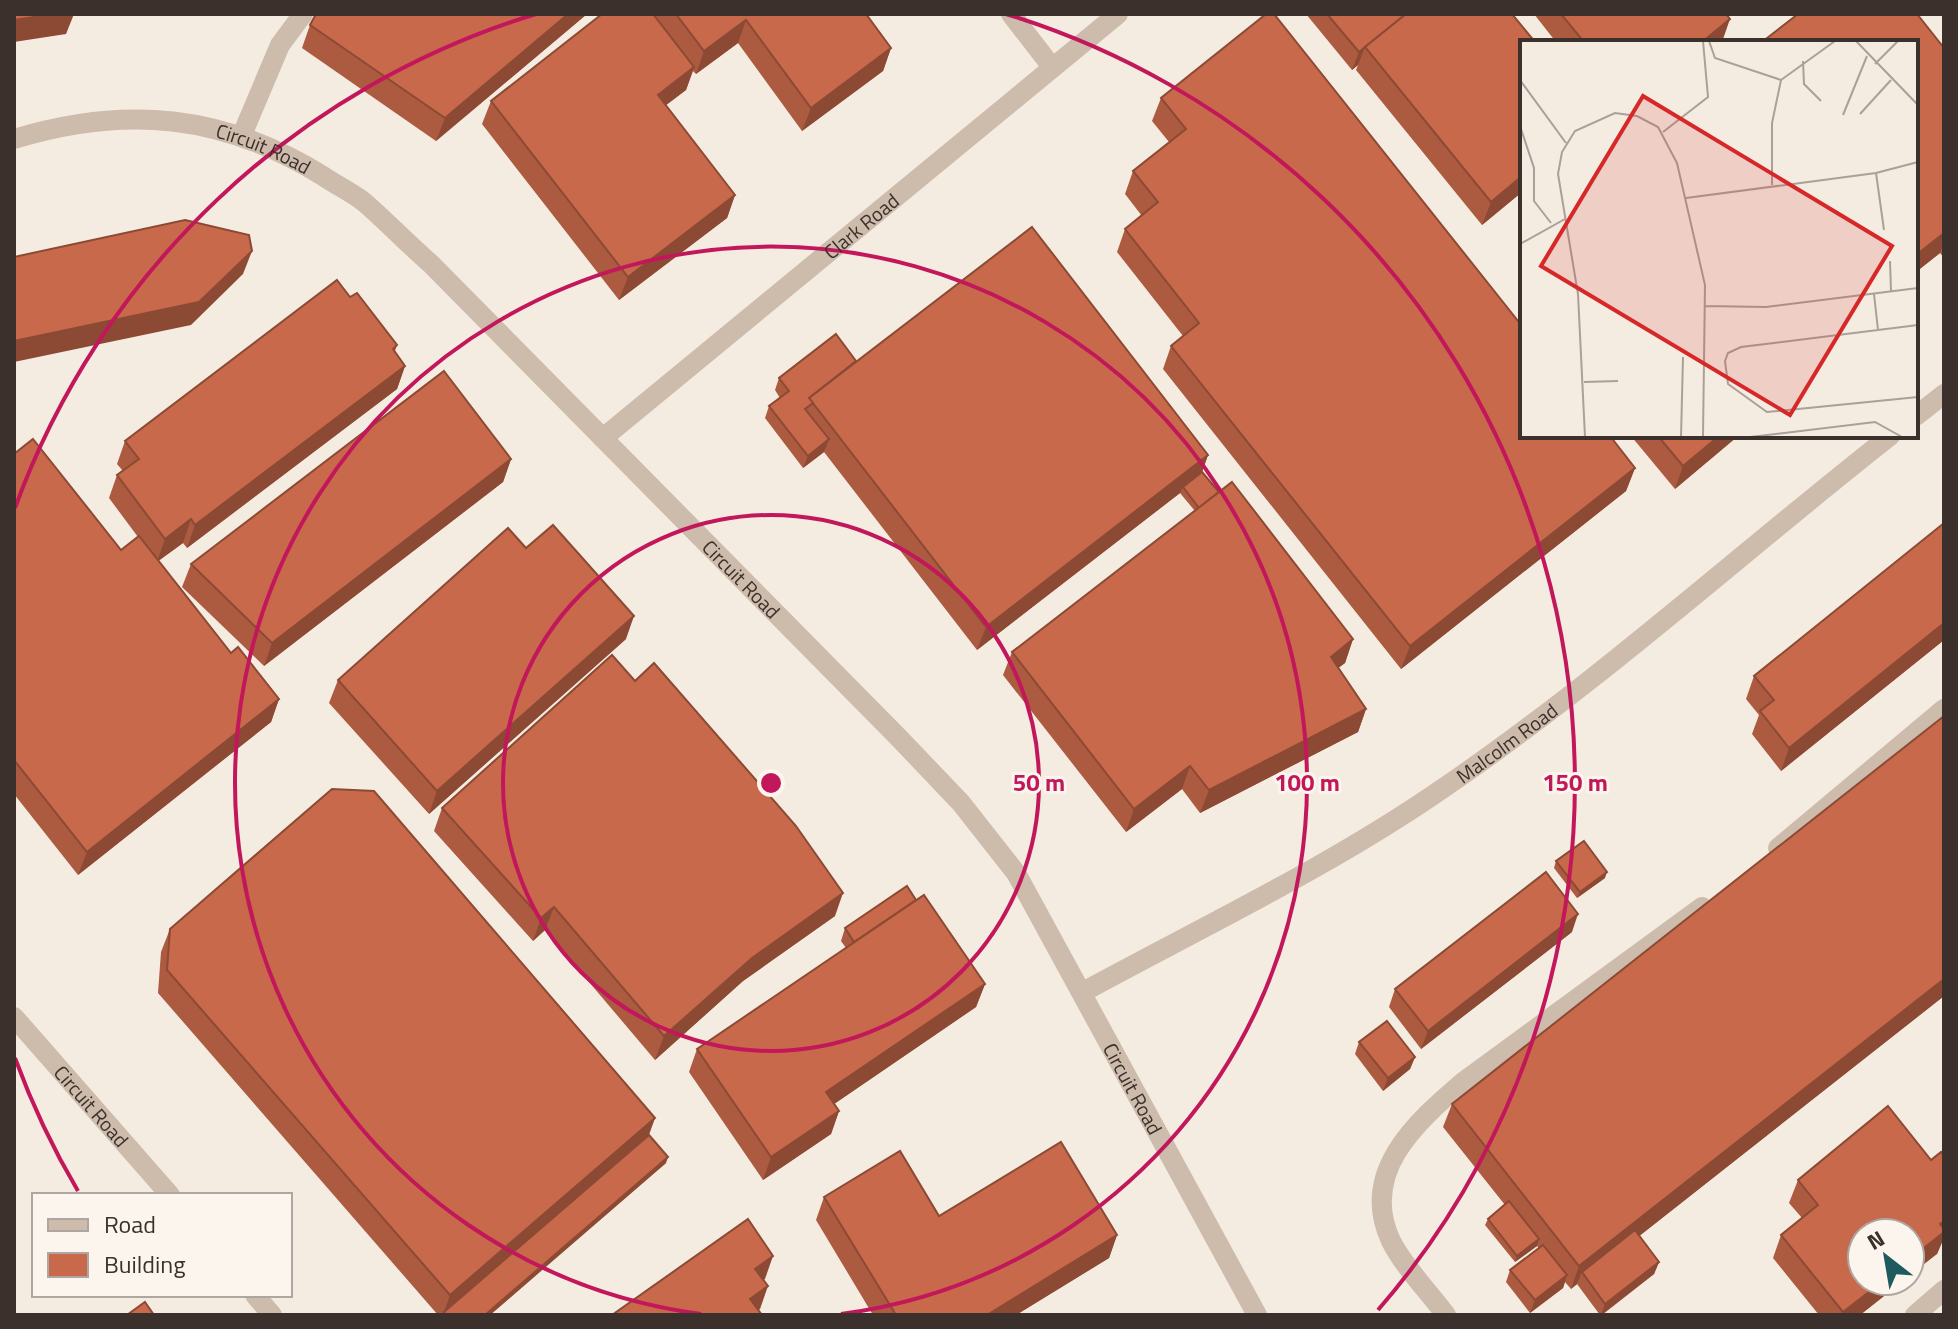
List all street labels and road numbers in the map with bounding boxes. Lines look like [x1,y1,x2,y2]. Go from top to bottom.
street label: Circuit Road [213,115,317,181]
street label: Clark Road [816,185,905,266]
street label: Circuit Road [695,532,788,625]
street label: Malcolm Road [1449,695,1564,791]
street label: Circuit Road [1096,1037,1171,1140]
street label: Circuit Road [47,1058,137,1154]

